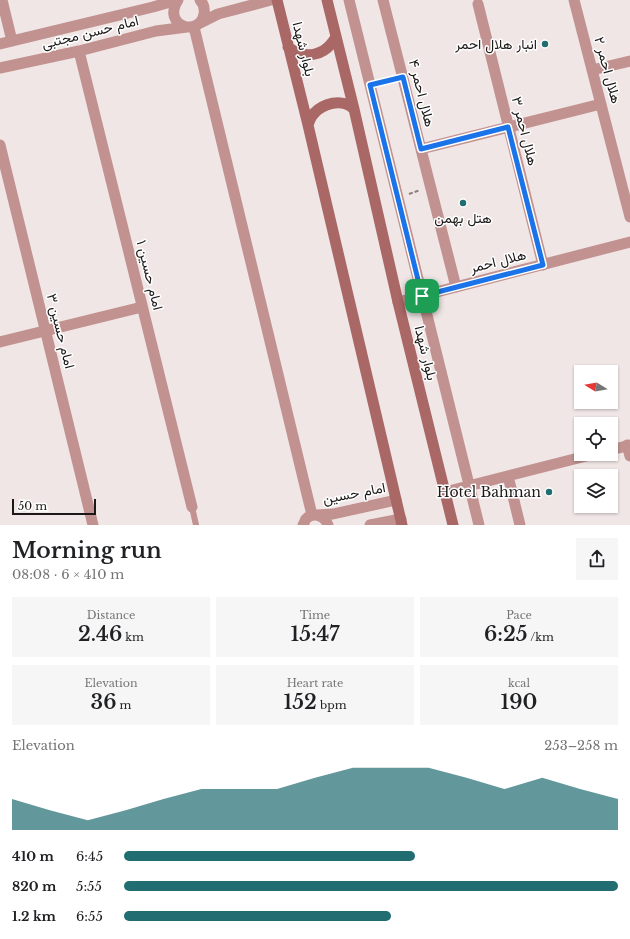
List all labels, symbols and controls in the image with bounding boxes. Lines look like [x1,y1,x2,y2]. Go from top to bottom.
street label: امام حسن مجتبی [40,11,140,53]
street label: بلوار شهدا [289,20,319,78]
place label: انبار هلال احمر [454,35,537,54]
street label: هلال احمر ۲ [589,35,626,106]
marker: انبار هلال احمر [540,39,550,49]
street label: هلال احمر ۴ [404,57,439,129]
street label: هلال احمر ۳ [507,95,542,168]
marker: هتل بهمن [458,198,468,208]
place label: هتل بهمن [434,209,492,227]
street label: امام حسین ۱ [133,238,167,312]
street label: هلال احمر [467,245,528,278]
pin [405,279,439,313]
icon: arrive [411,285,433,307]
street label: امام حسین ۳ [43,292,79,370]
street label: بلوار شهدا [411,324,441,382]
north arrow [574,365,618,409]
map controls [574,365,618,513]
button: locate [574,417,618,461]
button: layers [574,469,618,513]
street label: امام حسین [321,478,387,508]
place label: Hotel Bahman [437,483,541,501]
marker: Hotel Bahman [544,487,554,497]
scale bar [12,497,96,516]
text: 50 m [18,499,47,513]
text: Morning run [12,537,162,564]
button: share [576,538,618,580]
text: 08:08 · 6 × 410 m [12,566,124,583]
text: Distance [87,608,135,622]
text: Time [300,608,330,622]
text: Pace [506,608,532,622]
text: 2.46 [78,622,122,646]
text: 15:47 [290,622,340,646]
text: 6:25 [484,622,528,646]
text: km [122,630,144,644]
text: /km [528,630,554,644]
text: Elevation [84,676,138,690]
text: Heart rate [287,676,343,690]
text: kcal [508,676,530,690]
text: 36 [91,690,116,714]
text: 152 [284,690,317,714]
text: 190 [501,690,537,714]
text: m [116,698,131,712]
text: bpm [317,698,346,712]
text: Elevation [12,737,75,754]
text: 253–258 m [544,737,618,754]
text: 410 m [12,848,54,865]
text: 6:45 [76,848,103,865]
text: 820 m [12,878,56,895]
text: 5:55 [76,878,102,895]
text: 1.2 km [12,908,56,925]
text: 6:55 [76,908,103,925]

